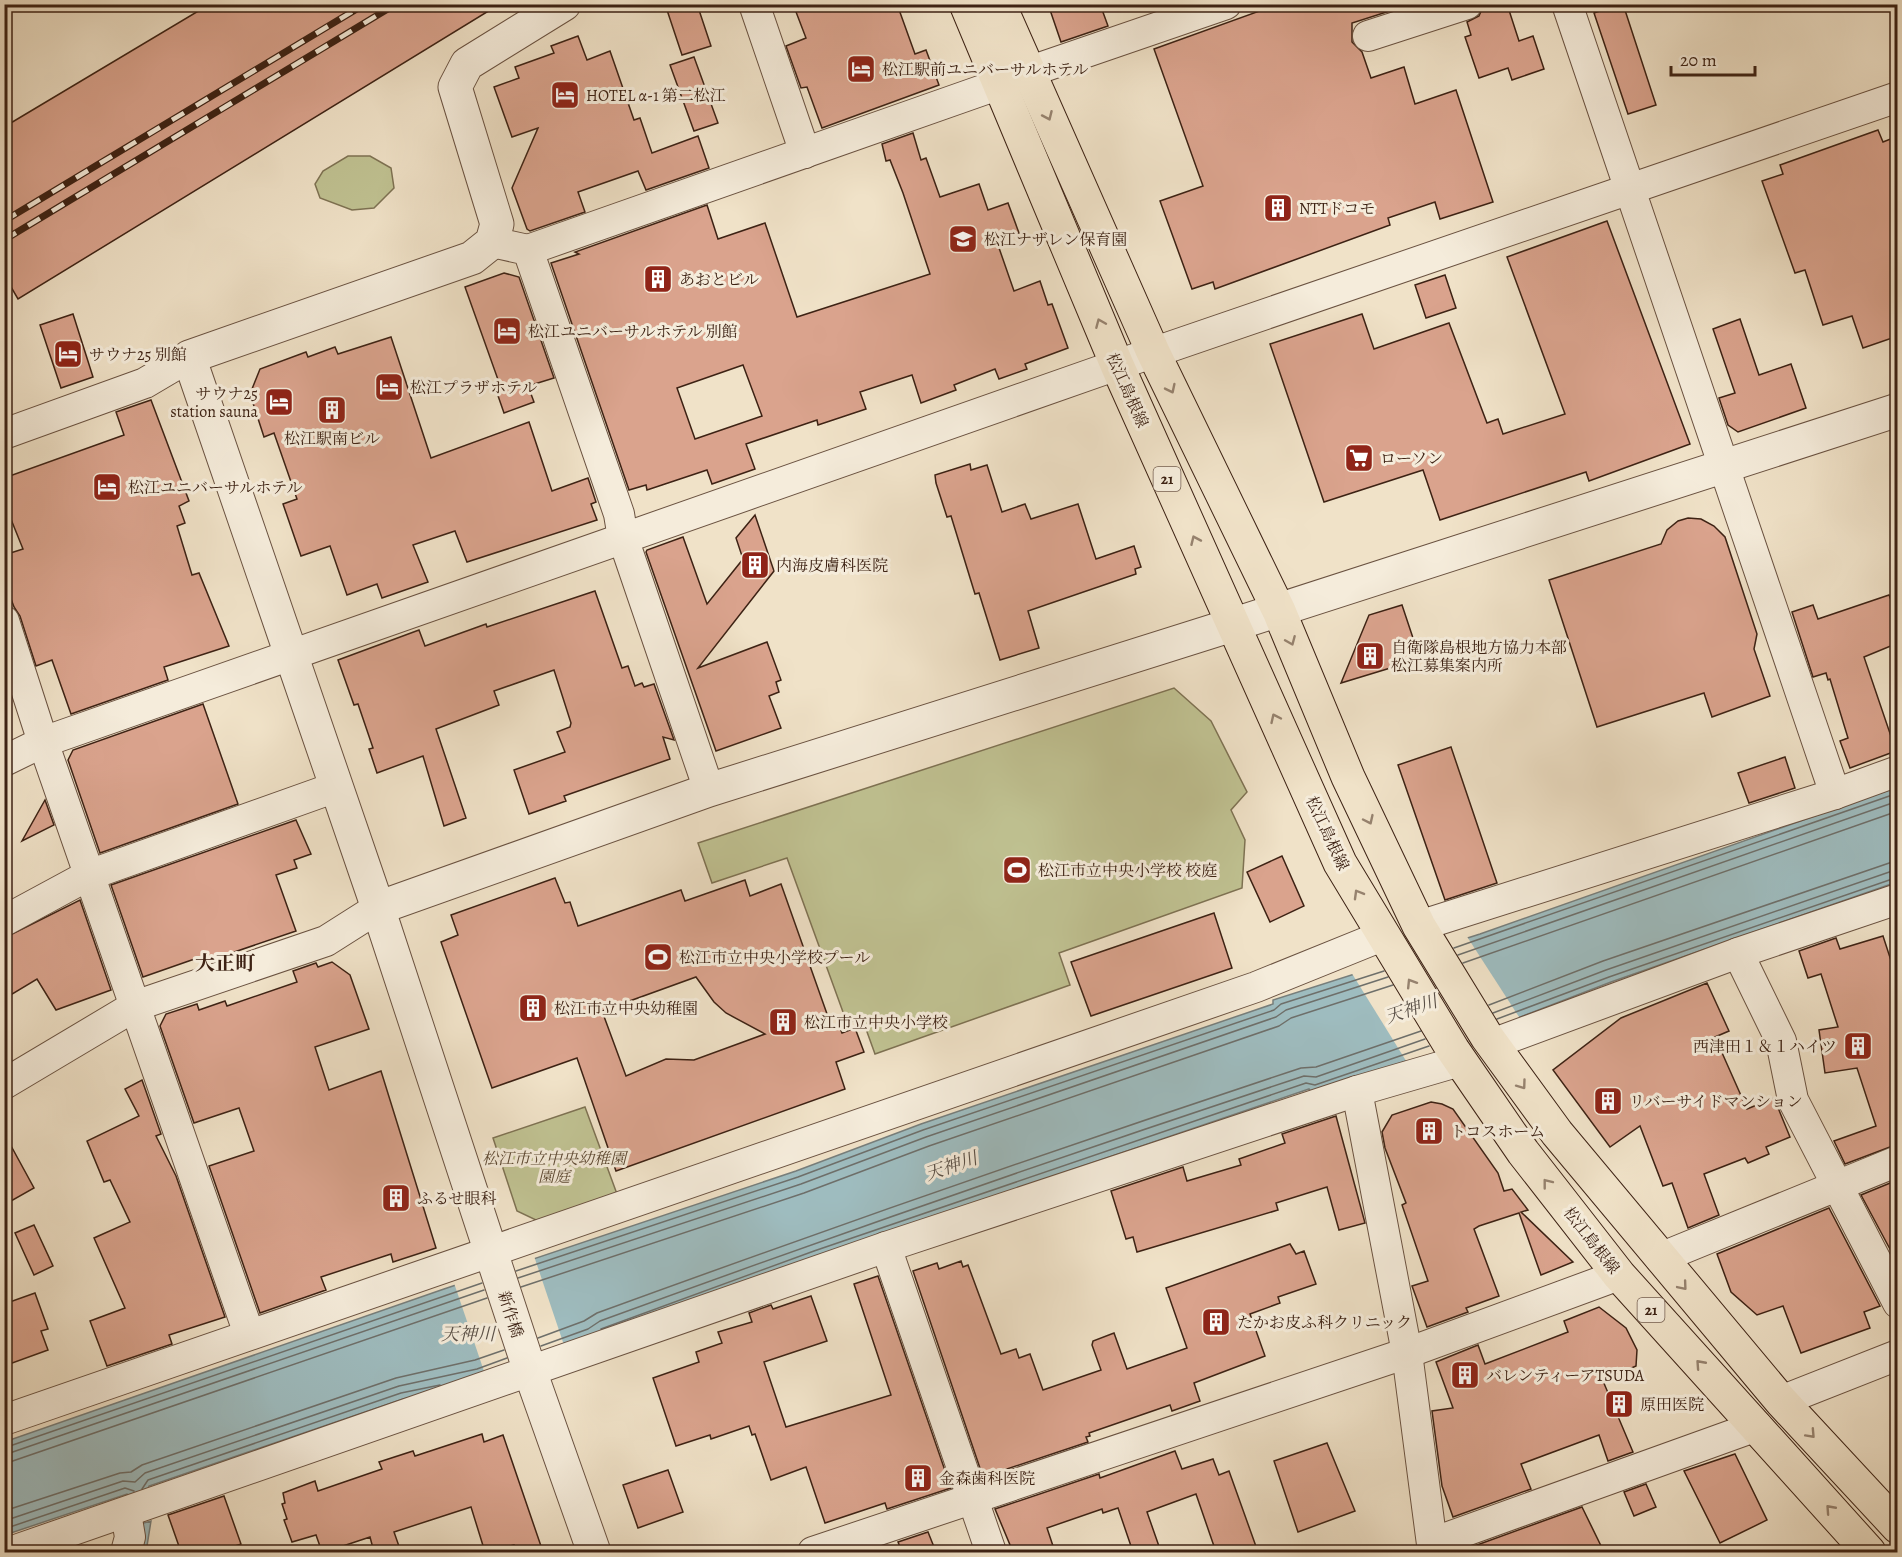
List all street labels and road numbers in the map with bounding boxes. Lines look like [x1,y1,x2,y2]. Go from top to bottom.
street label: 松江島根線 [1101,349,1153,431]
road number: 21 [1154,467,1180,491]
street label: 松江島根線 [1300,793,1354,874]
street label: 松江島根線 [1558,1202,1625,1279]
street label: 新作橋 [492,1288,528,1341]
road number: 21 [1638,1298,1664,1322]

